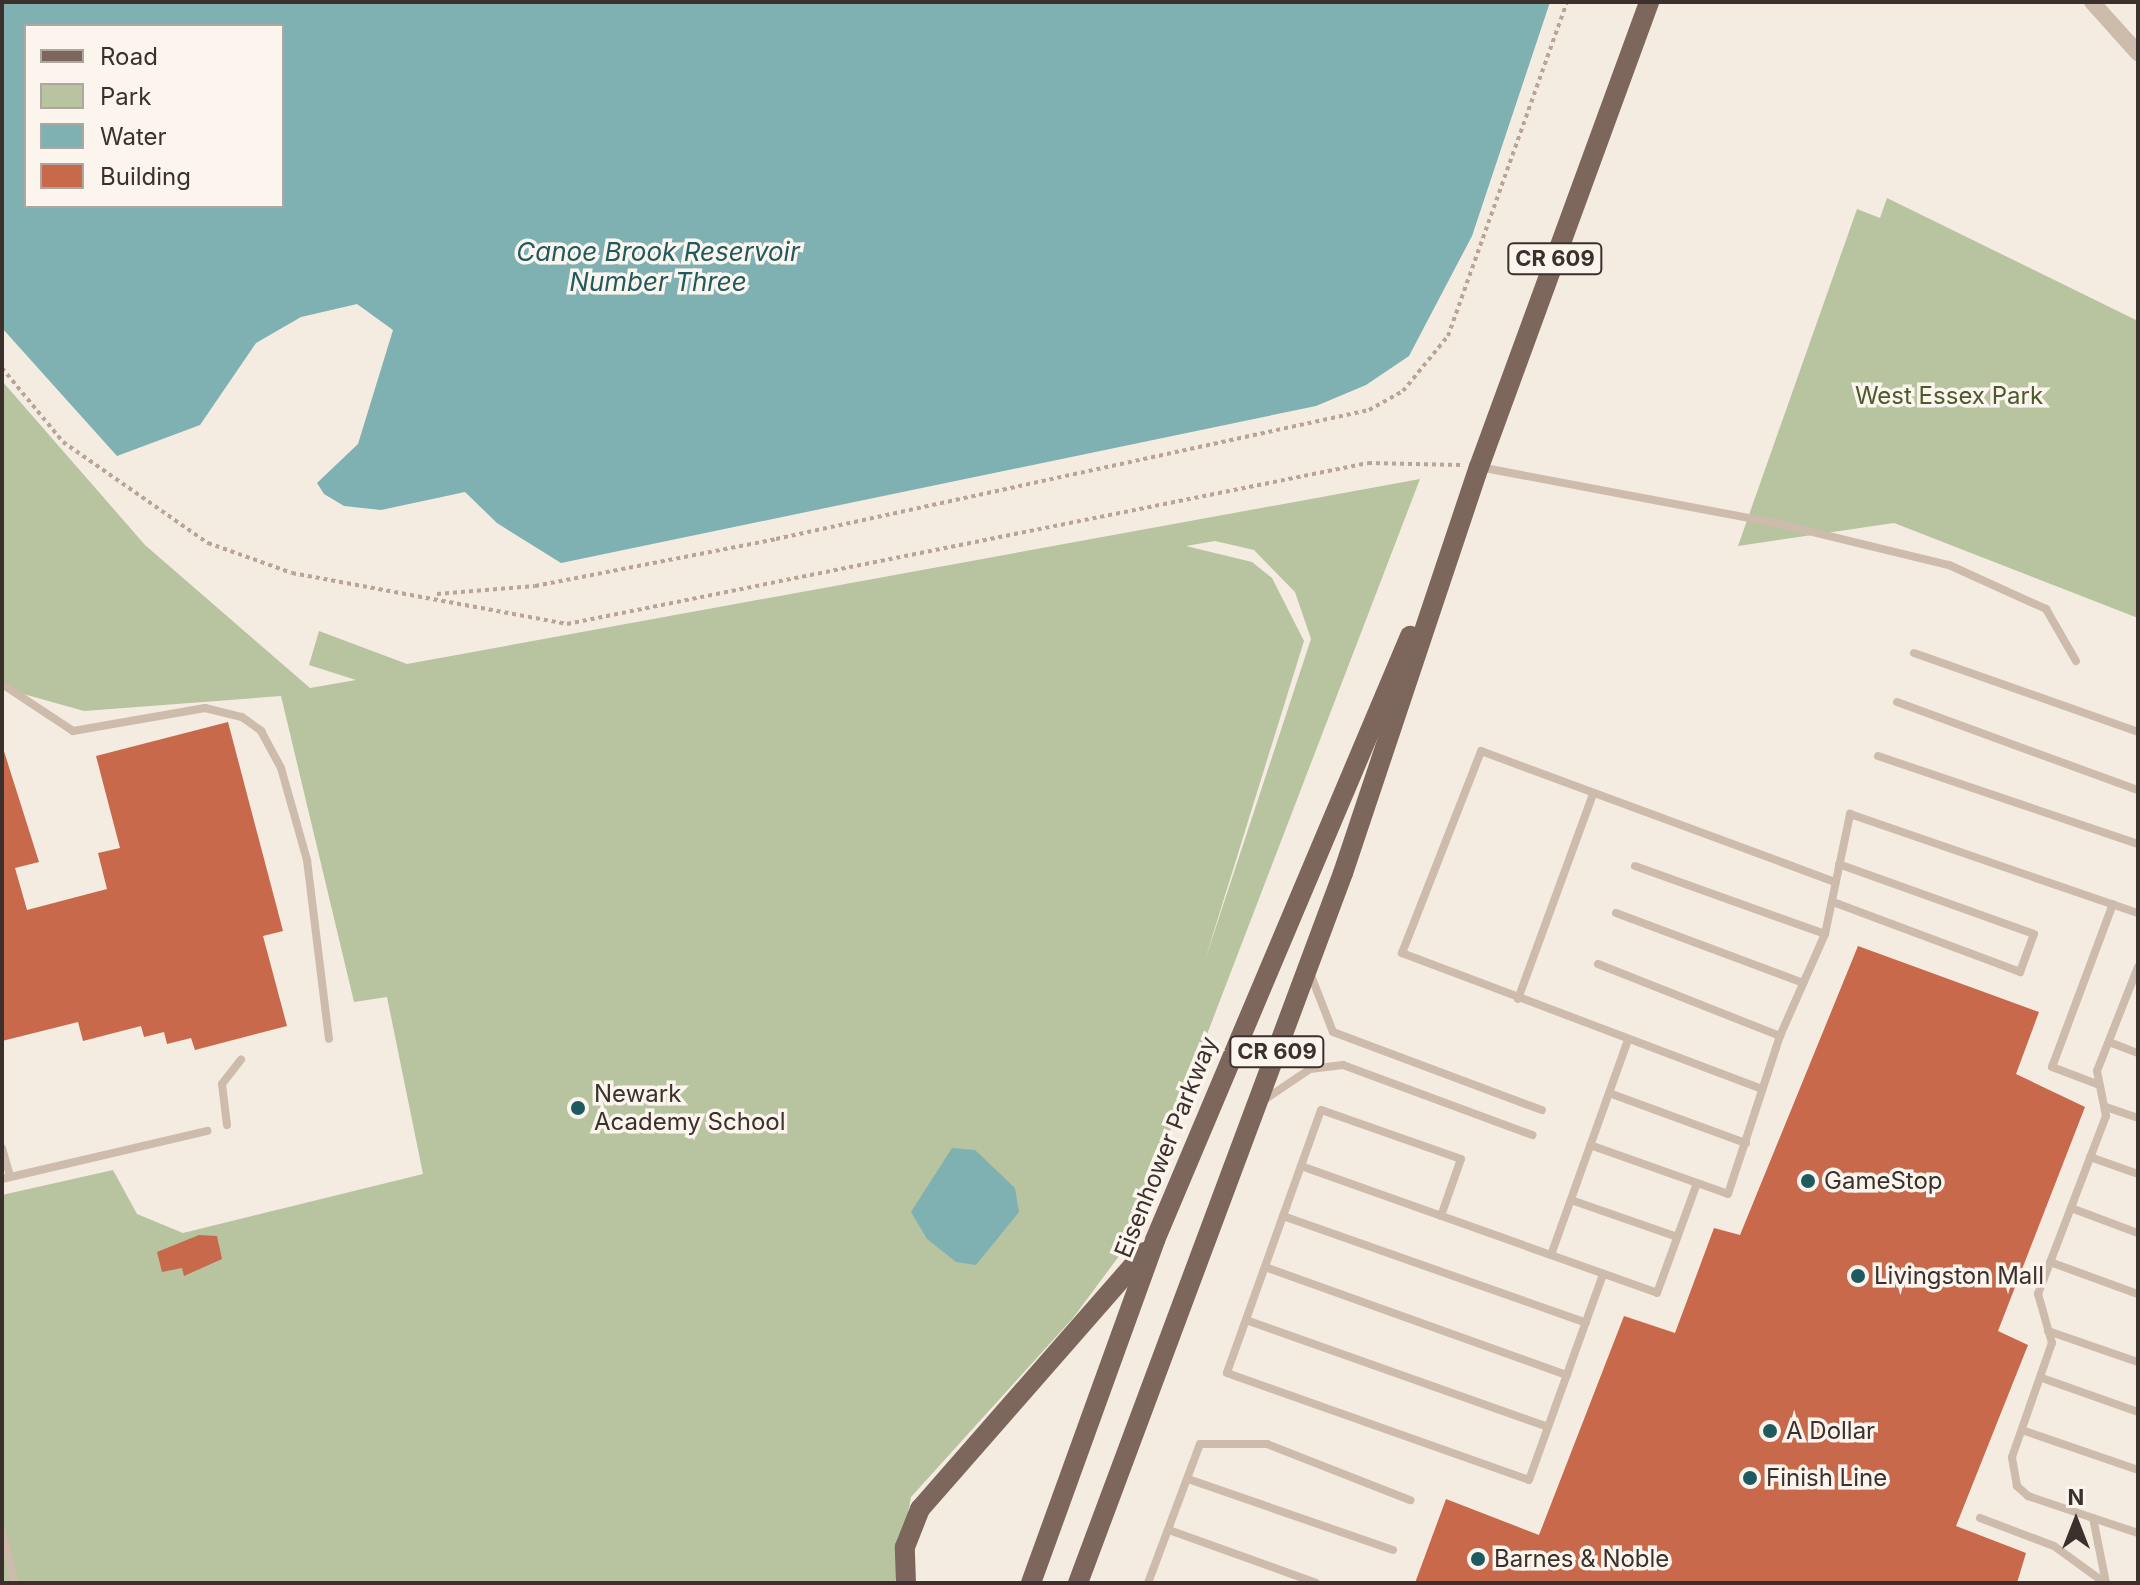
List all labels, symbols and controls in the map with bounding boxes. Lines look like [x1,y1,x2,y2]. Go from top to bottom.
legend [24,24,284,208]
text: Road [100,42,158,71]
text: Park [100,82,151,111]
text: Water [100,122,167,151]
text: Building [100,162,191,191]
water label: Canoe Brook Reservoir Number Three [516,236,800,298]
road number: CR 609 [1507,241,1603,277]
park label: West Essex Park [1855,382,2043,410]
street label: Eisenhower Parkway [1108,1032,1224,1262]
road number: CR 609 [1229,1034,1325,1070]
place label: Newark Academy School [594,1080,785,1136]
marker: Newark Academy School [569,1099,587,1117]
place label: GameStop [1824,1167,1942,1195]
marker: GameStop [1799,1172,1817,1190]
place label: Livingston Mall [1874,1262,2044,1290]
marker: Livingston Mall [1849,1267,1867,1285]
place label: A Dollar [1786,1417,1875,1445]
marker: A Dollar [1761,1422,1779,1440]
place label: Finish Line [1766,1464,1887,1492]
marker: Finish Line [1741,1469,1759,1487]
north arrow [2036,1481,2116,1561]
text: N [2068,1484,2084,1510]
place label: Barnes & Noble [1494,1545,1669,1573]
marker: Barnes & Noble [1469,1550,1487,1568]

